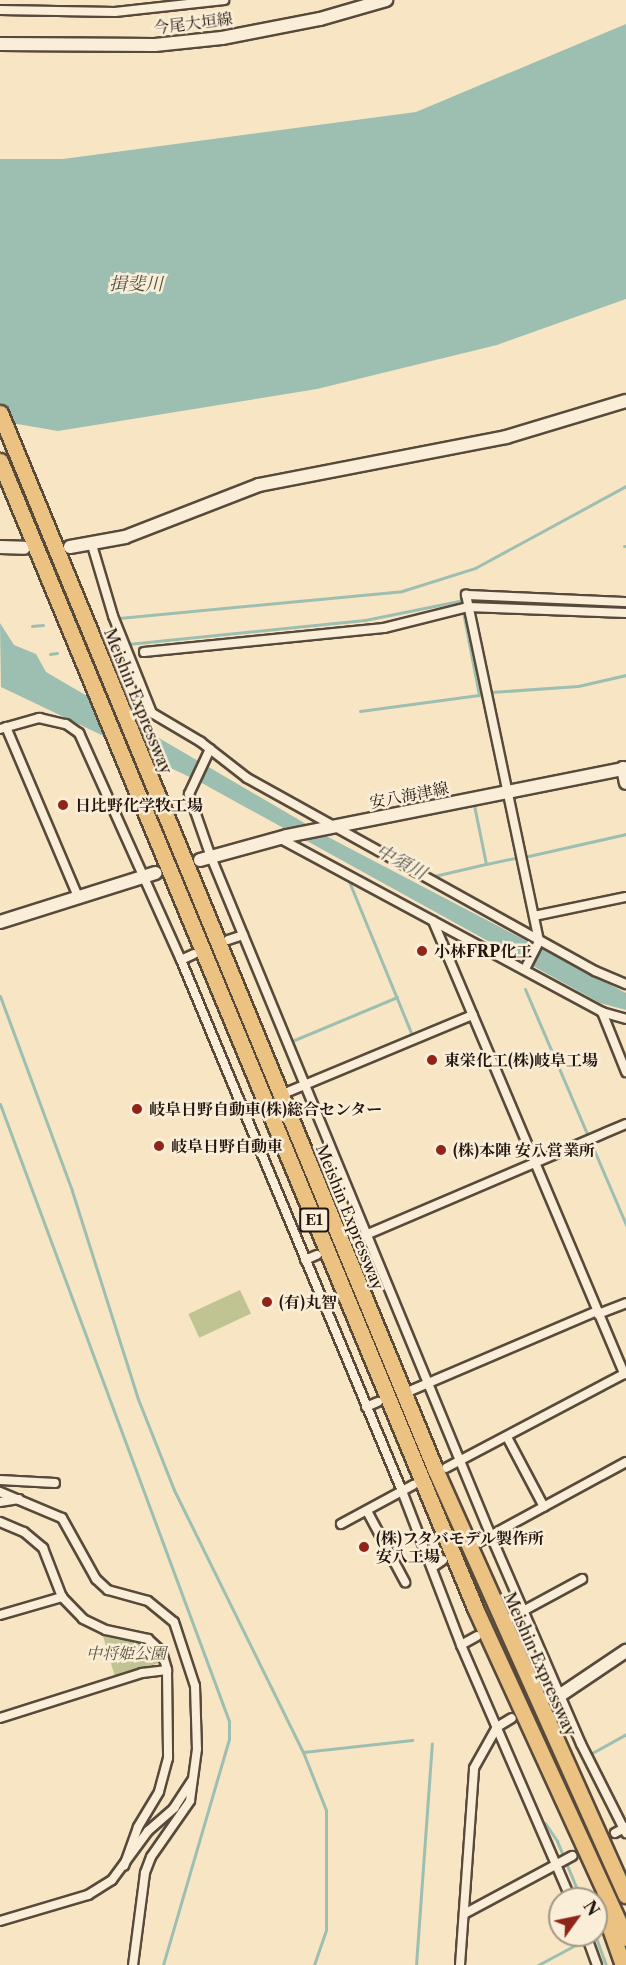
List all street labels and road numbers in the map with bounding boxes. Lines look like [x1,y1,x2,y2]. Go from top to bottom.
street label: 今尾大垣線 [152,9,234,37]
street label: Meishin Expressway [100,626,176,776]
street label: 安八海津線 [368,778,450,812]
street label: Meishin Expressway [312,1142,388,1292]
road number: E1 [299,1208,329,1232]
street label: Meishin Expressway [500,1589,580,1739]

